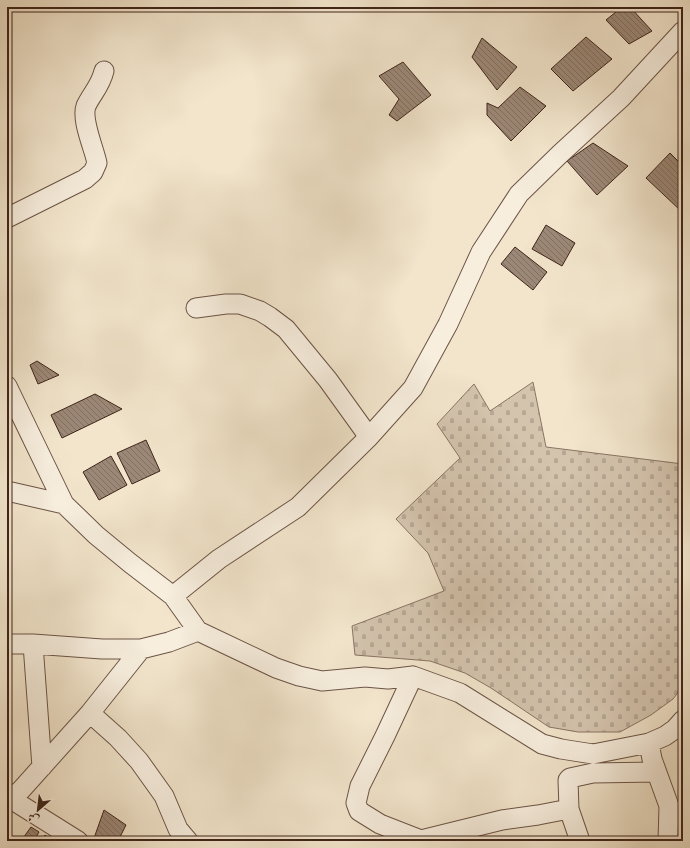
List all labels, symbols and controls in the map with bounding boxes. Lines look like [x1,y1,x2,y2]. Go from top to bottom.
north arrow [18,790,58,830]
text: ش [26,810,41,827]

